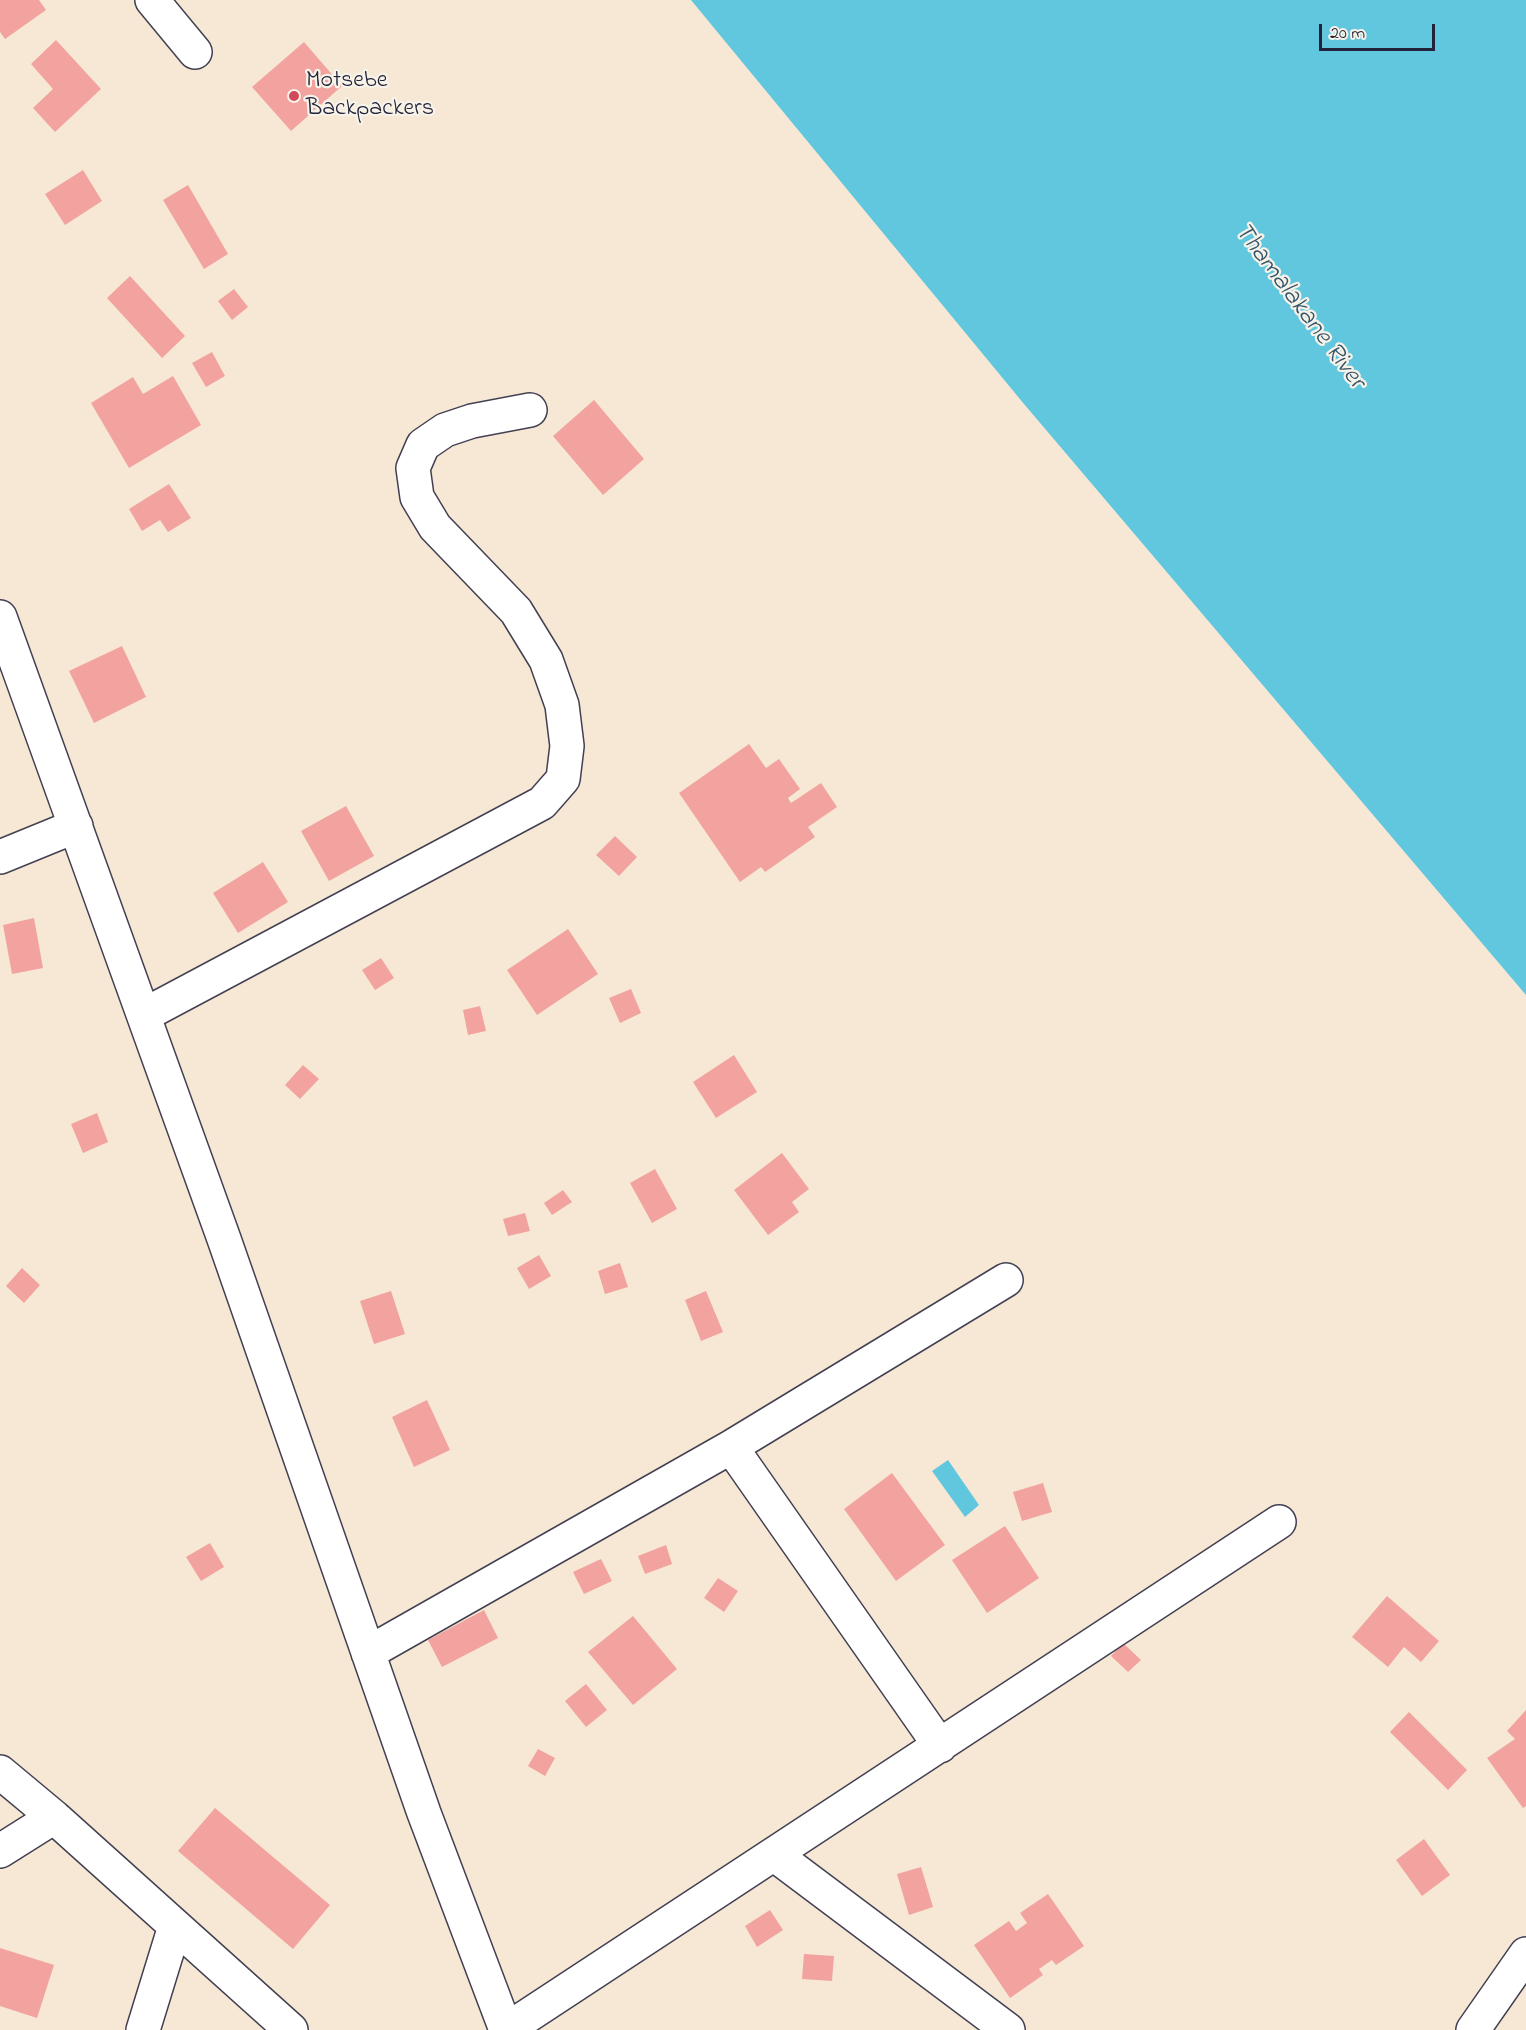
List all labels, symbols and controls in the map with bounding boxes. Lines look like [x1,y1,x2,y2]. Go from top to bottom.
scale bar [1322,12,1438,50]
text: 20 m [1330,21,1365,47]
place label: Motsebe Backpackers [306,68,434,124]
marker: Motsebe Backpackers [287,89,301,103]
water label: Thamalakane River [1225,218,1371,396]

